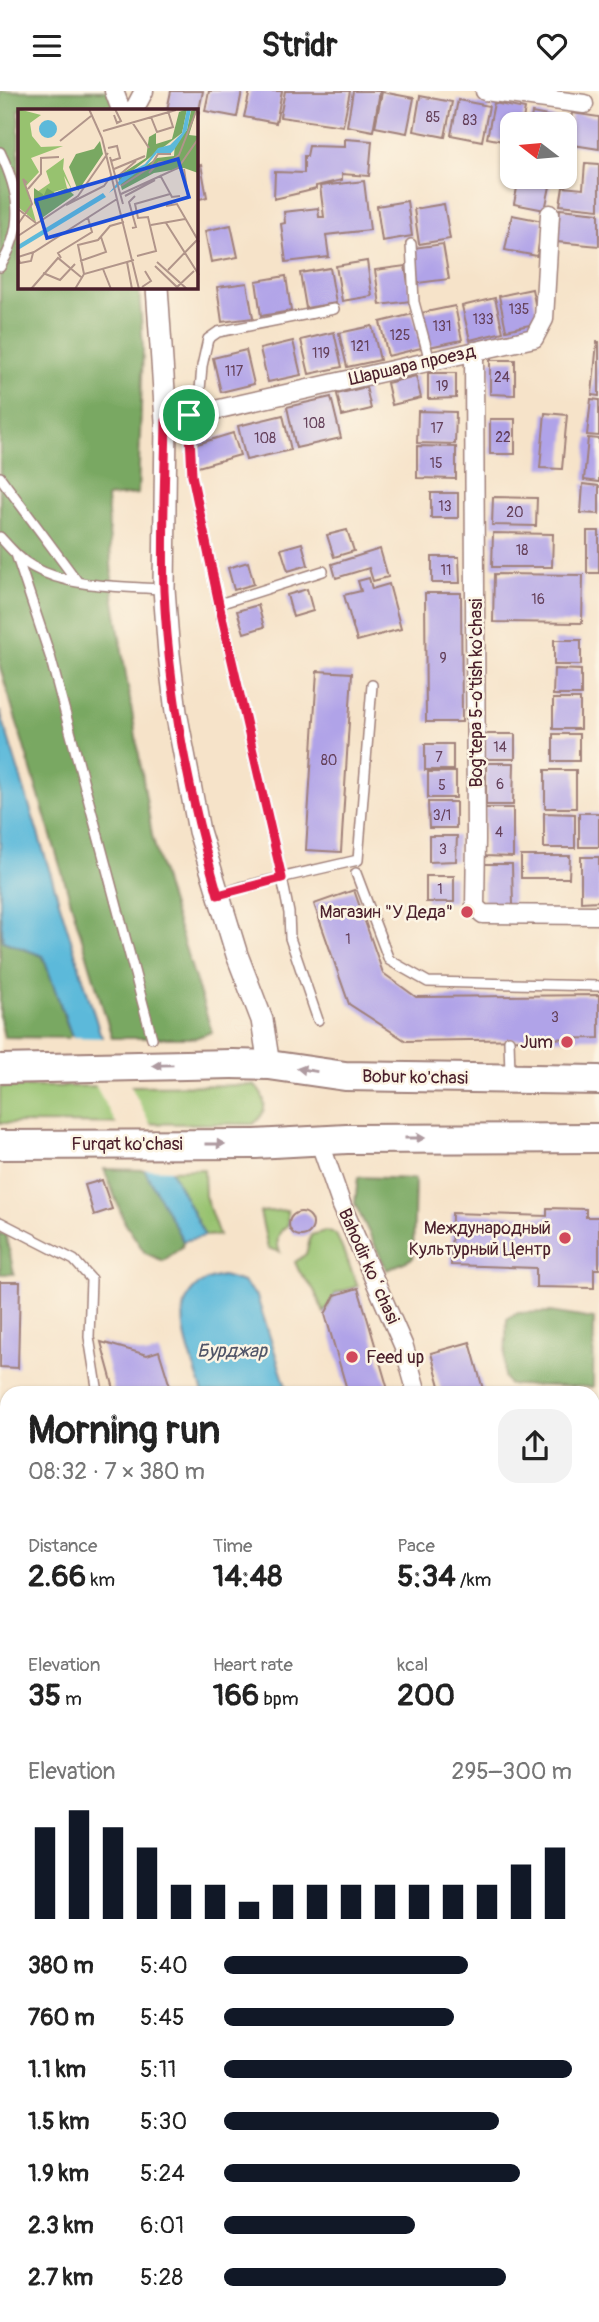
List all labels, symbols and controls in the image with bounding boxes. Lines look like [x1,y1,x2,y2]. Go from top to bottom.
text: Stridr [262,26,337,66]
icon: menu [28,27,66,65]
icon: heart [533,27,571,65]
inset map [18,109,198,289]
house number: 85 [426,109,440,126]
house number: 83 [463,112,478,129]
north arrow [500,112,578,189]
map controls [500,112,577,189]
house number: 135 [509,301,529,318]
house number: 133 [472,311,494,328]
house number: 131 [433,318,451,335]
house number: 125 [390,327,410,344]
house number: 121 [351,338,369,355]
street label: Шаршара проезд [347,340,478,391]
house number: 119 [312,345,330,362]
house number: 117 [225,363,244,380]
house number: 24 [494,369,510,386]
house number: 19 [436,378,448,395]
pin [159,385,219,445]
icon: arrive [170,396,208,434]
house number: 108 [303,415,325,432]
house number: 17 [431,420,444,437]
house number: 22 [495,429,511,446]
house number: 108 [254,430,276,447]
house number: 15 [429,455,443,472]
house number: 13 [438,498,452,515]
house number: 20 [506,504,524,521]
house number: 18 [516,542,528,559]
house number: 11 [441,562,451,579]
house number: 16 [531,591,545,608]
street label: Bog'tepa 5-o'tish ko'chasi [465,599,488,787]
house number: 9 [439,650,447,667]
house number: 14 [493,739,507,756]
house number: 7 [435,749,443,766]
house number: 80 [321,752,337,769]
house number: 6 [496,776,504,793]
house number: 5 [438,777,446,794]
house number: 3/1 [433,807,451,824]
house number: 4 [495,824,503,841]
house number: 3 [439,841,447,858]
house number: 1 [437,881,443,898]
place label: Магазин "У Деда" [319,901,453,924]
marker: Магазин "У Деда" [459,904,475,920]
house number: 1 [345,931,351,948]
house number: 3 [551,1009,559,1026]
place label: Jum [520,1031,553,1054]
marker: Jum [559,1034,575,1050]
one-way arrow [152,1060,174,1071]
one-way arrow [296,1065,318,1076]
street label: Bobur ko'chasi [362,1065,468,1090]
one-way arrow [404,1132,426,1144]
street label: Furqat ko'chasi [71,1133,183,1156]
one-way arrow [204,1138,226,1150]
street label: Bahodir koʻchasi [333,1205,404,1328]
place label: Международный Культурный Центр [409,1217,551,1261]
marker: Международный Культурный Центр [557,1230,573,1246]
water label: Бурджар [197,1339,268,1363]
place label: Feed up [366,1346,424,1369]
marker: Feed up [344,1349,360,1365]
text: Morning run [28,1407,220,1455]
button: share [498,1409,572,1483]
text: 08:32 · 7 × 380 m [28,1457,205,1486]
text: Distance [28,1534,97,1558]
text: Time [213,1534,252,1558]
text: Pace [397,1534,435,1558]
text: 2.66 [28,1558,86,1595]
text: 14:48 [213,1558,282,1595]
text: 5:34 [397,1558,456,1595]
text: km [86,1568,115,1592]
text: /km [456,1568,492,1592]
text: Elevation [28,1653,100,1677]
text: Heart rate [213,1653,293,1677]
text: kcal [397,1653,428,1677]
text: 35 [28,1677,61,1714]
text: 166 [213,1677,259,1714]
text: 200 [397,1677,455,1714]
text: m [61,1687,82,1711]
text: bpm [259,1687,299,1711]
text: Elevation [28,1757,116,1786]
text: 295–300 m [452,1757,572,1786]
text: 380 m [28,1951,94,1980]
text: 5:40 [140,1951,188,1980]
text: 760 m [28,2003,95,2032]
text: 5:45 [140,2003,184,2032]
text: 1.1 km [28,2055,86,2084]
text: 5:11 [140,2055,177,2084]
text: 1.5 km [28,2107,90,2136]
text: 5:30 [140,2107,187,2136]
text: 1.9 km [28,2159,89,2188]
text: 5:24 [140,2159,185,2188]
text: 2.3 km [28,2211,94,2240]
text: 6:01 [140,2211,184,2240]
text: 2.7 km [28,2263,93,2292]
text: 5:28 [140,2263,183,2292]

